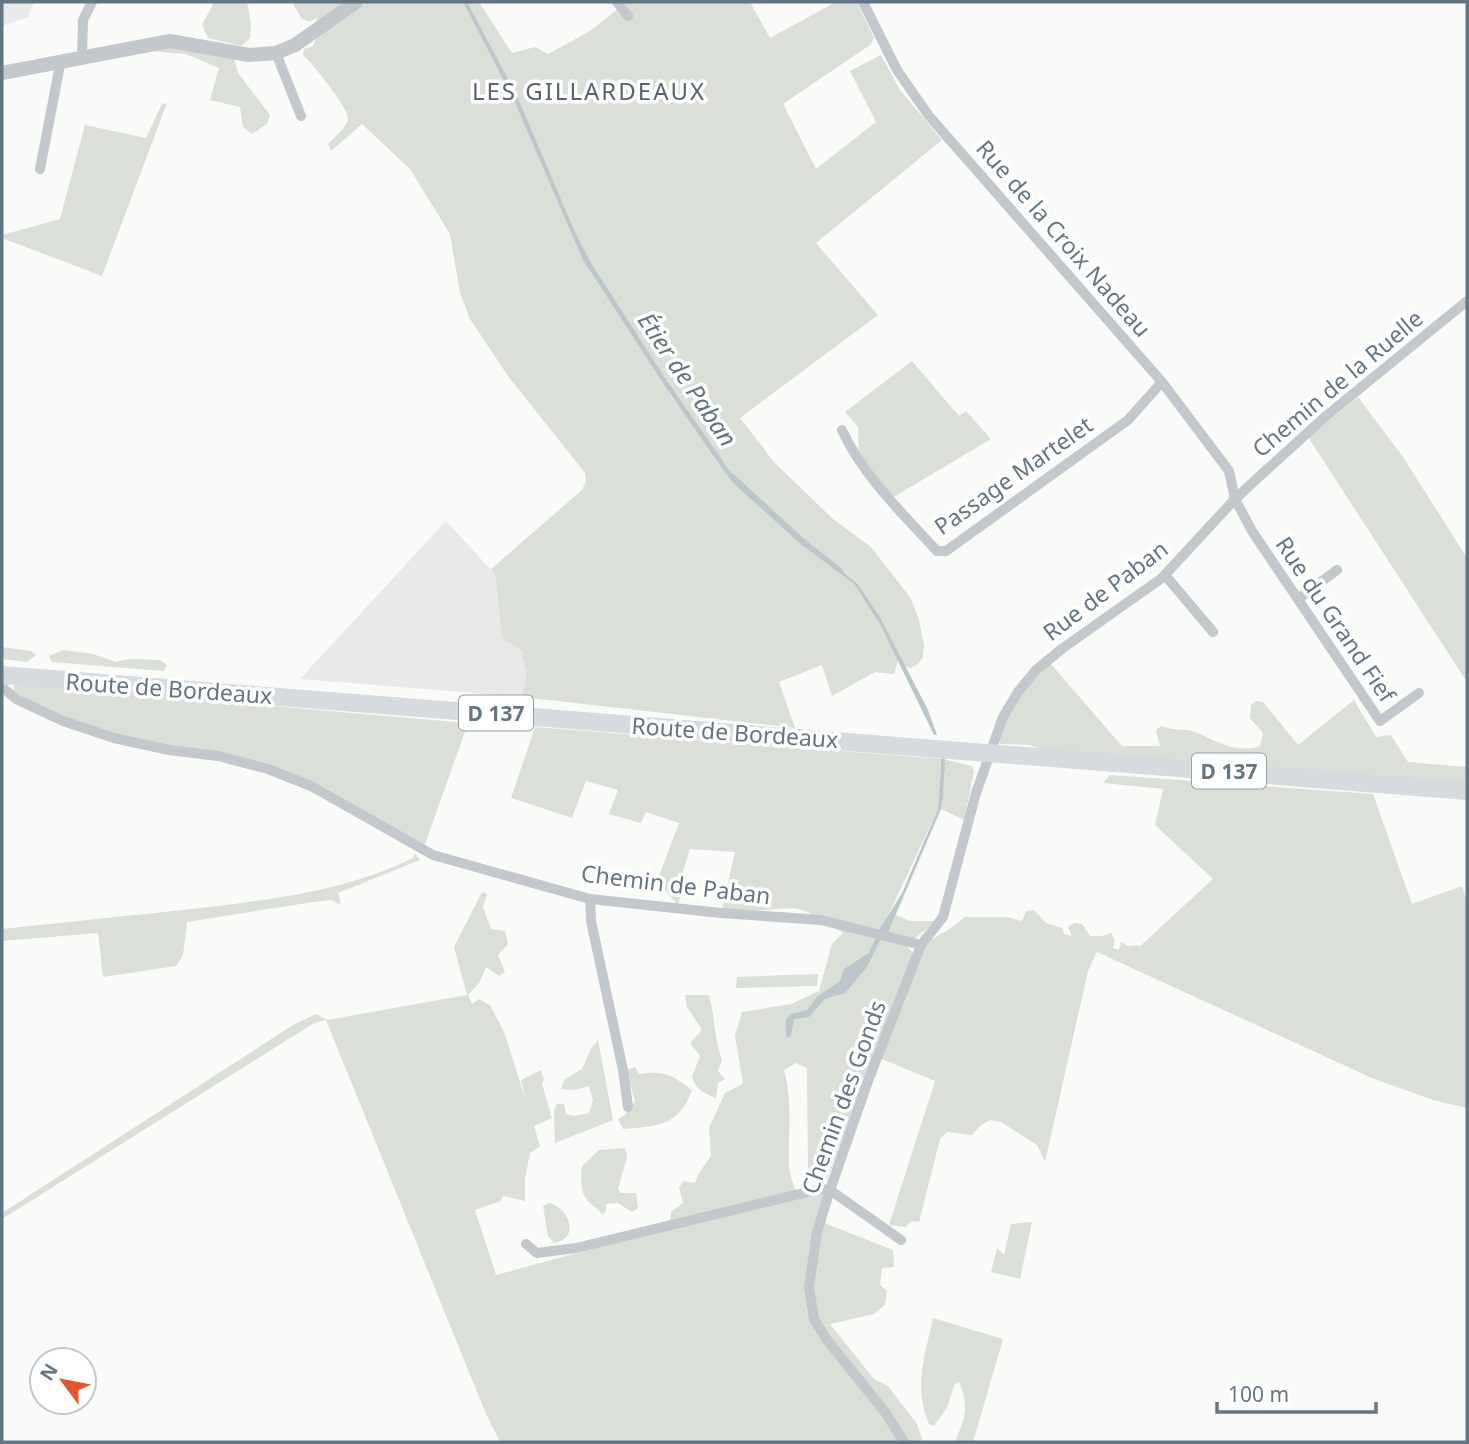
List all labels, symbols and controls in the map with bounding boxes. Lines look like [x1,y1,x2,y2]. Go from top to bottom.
district label: LES GILLARDEAUX [472,74,706,107]
street label: Rue de la Croix Nadeau [969,133,1159,343]
street label: Chemin de la Ruelle [1245,302,1429,464]
water label: Étier de Paban [631,306,745,452]
street label: Passage Martelet [927,408,1099,542]
street label: Rue du Grand Fief [1269,530,1404,709]
street label: Rue de Paban [1036,532,1174,648]
street label: Route de Bordeaux [65,665,273,711]
road number: D 137 [459,696,533,730]
street label: Route de Bordeaux [631,709,839,755]
road number: D 137 [1192,754,1266,788]
street label: Chemin de Paban [579,857,773,911]
street label: Chemin des Gonds [793,996,893,1198]
north arrow [28,1346,98,1416]
text: N [33,1359,64,1385]
scale bar [1217,1370,1376,1414]
text: 100 m [1228,1380,1289,1408]

